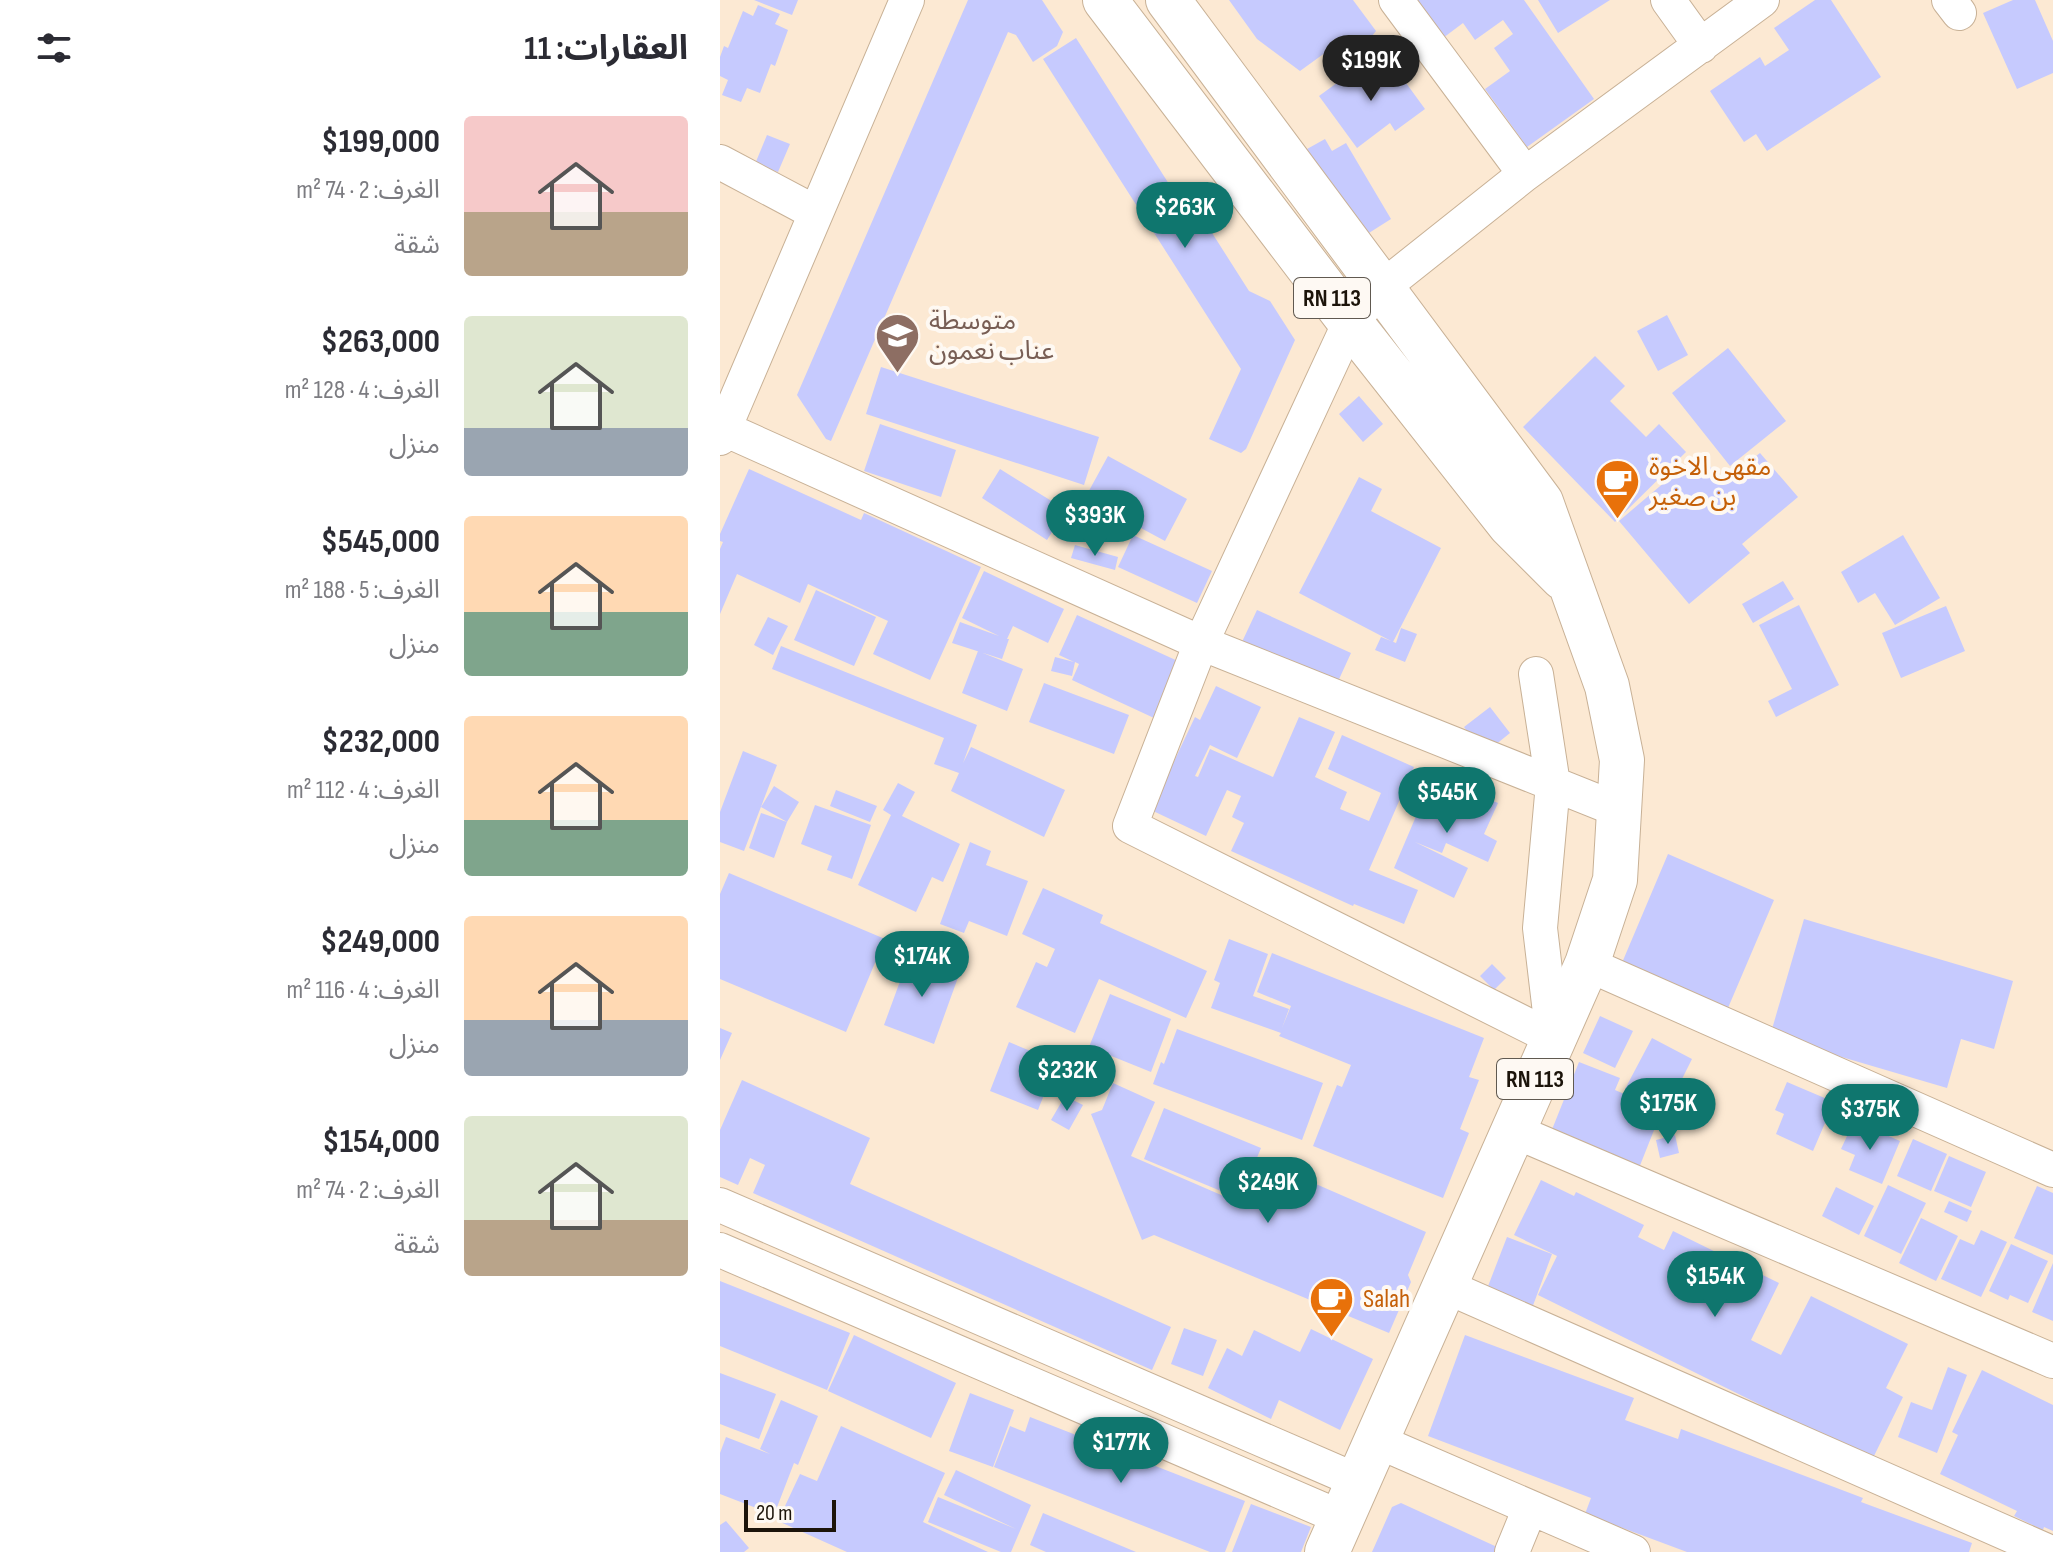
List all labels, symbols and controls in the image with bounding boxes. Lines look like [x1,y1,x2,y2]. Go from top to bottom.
icon: filters [32,26,76,70]
text: العقارات: 11 [524,28,688,69]
pin: $199K [1315,35,1427,103]
text: $199K [1341,45,1401,76]
text: $199,000 [321,121,440,162]
icon: home [528,148,624,244]
text: الغرف: 2 · 74 m² [296,175,440,206]
pin: $263K [1129,182,1241,250]
text: $263K [1154,192,1216,223]
text: شقة [394,230,440,261]
road number: RN 113 [1294,278,1370,318]
place label: متوسطة عناب نعمون [929,306,1054,367]
school or university icon: متوسطة عناب نعمون [874,312,922,375]
text: $263,000 [321,321,440,362]
icon: home [528,348,624,444]
text: الغرف: 4 · 128 m² [285,375,440,406]
text: منزل [389,430,440,461]
place label: مقهی الاخوة بن صغير [1648,452,1771,513]
cafe icon: مقهی الاخوة بن صغير [1594,458,1642,521]
pin: $393K [1039,490,1151,558]
text: $393K [1064,500,1126,531]
text: $545,000 [321,521,440,562]
icon: home [528,548,624,644]
text: الغرف: 5 · 188 m² [285,575,440,606]
text: منزل [389,630,440,661]
text: $232,000 [321,721,440,762]
icon: home [528,748,624,844]
pin: $545K [1391,767,1503,835]
text: الغرف: 4 · 112 m² [287,775,440,806]
text: $545K [1416,777,1478,808]
text: منزل [389,830,440,861]
text: $249,000 [320,921,440,962]
pin: $174K [866,931,978,999]
text: $174K [893,941,951,972]
icon: home [528,948,624,1044]
text: الغرف: 4 · 116 m² [287,975,440,1006]
text: منزل [389,1030,440,1061]
pin: $232K [1011,1045,1123,1113]
text: $232K [1037,1055,1097,1086]
road number: RN 113 [1497,1059,1573,1099]
pin: $175K [1612,1078,1724,1146]
pin: $375K [1814,1084,1926,1152]
text: $175K [1639,1088,1697,1119]
text: $375K [1840,1094,1900,1125]
text: $154,000 [322,1121,440,1162]
icon: home [528,1148,624,1244]
pin: $249K [1212,1157,1324,1225]
text: $249K [1237,1167,1299,1198]
text: الغرف: 2 · 74 m² [296,1175,440,1206]
text: شقة [394,1230,440,1261]
pin: $154K [1659,1251,1771,1319]
text: $154K [1685,1261,1745,1292]
cafe icon: Salah [1308,1275,1356,1338]
place label: Salah [1363,1284,1410,1315]
pin: $177K [1065,1417,1177,1485]
text: $177K [1091,1427,1151,1458]
scale bar [744,1496,836,1532]
text: 20 m [756,1500,793,1527]

